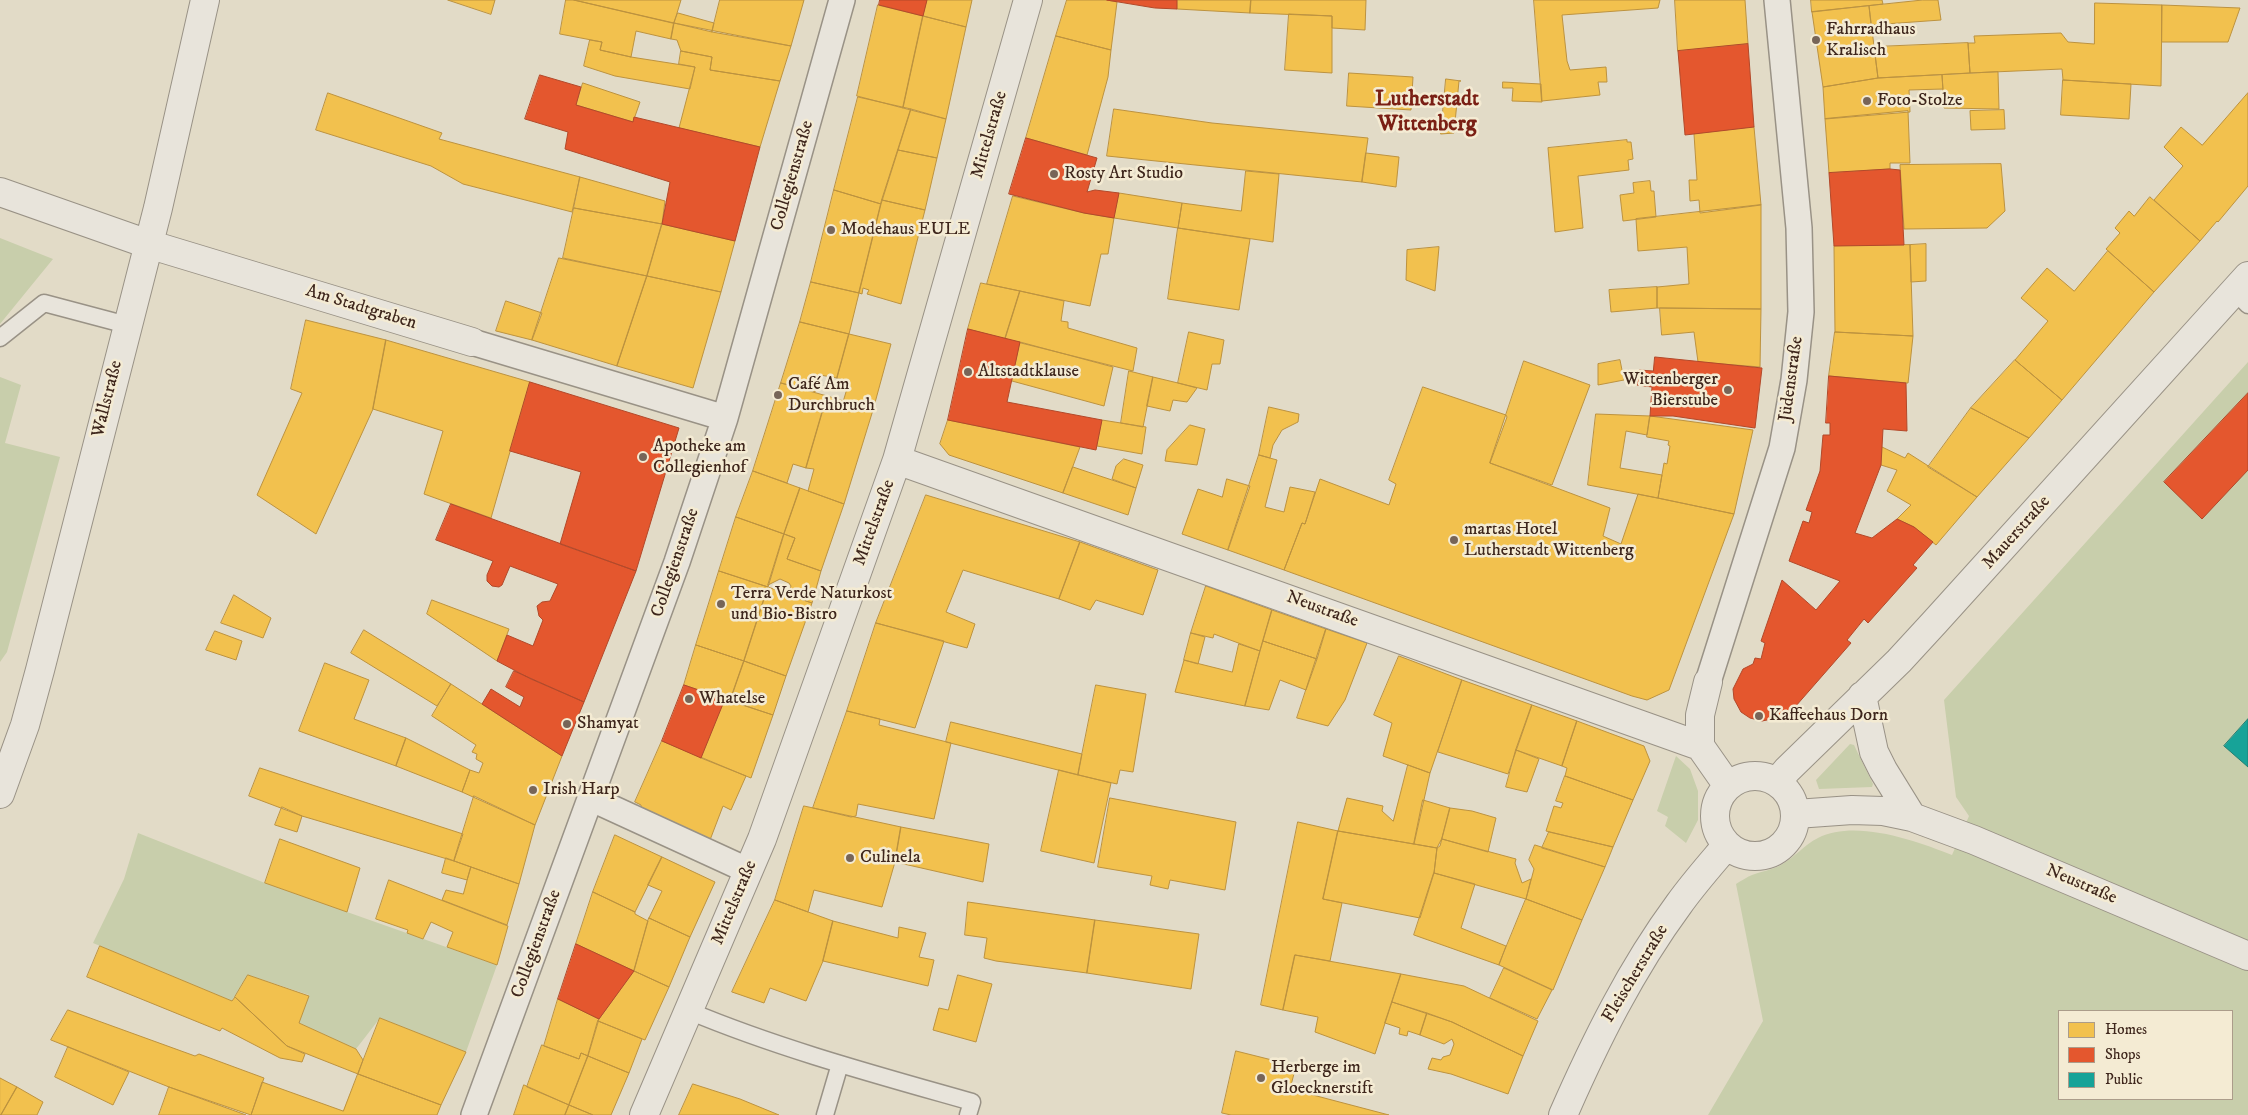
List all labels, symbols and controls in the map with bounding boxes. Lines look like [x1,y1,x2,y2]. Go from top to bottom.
place label: Fahrradhaus Kralisch [1826,19,1915,62]
marker: Fahrradhaus Kralisch [1810,34,1822,46]
district label: Lutherstadt Wittenberg [1375,87,1479,138]
street label: Mittelstraße [967,89,1013,181]
place label: Foto-Stolze [1877,90,1963,112]
marker: Foto-Stolze [1861,95,1873,107]
street label: Collegienstraße [767,118,819,234]
place label: Rosty Art Studio [1064,163,1183,185]
marker: Rosty Art Studio [1048,168,1060,180]
place label: Modehaus EULE [841,219,970,241]
marker: Modehaus EULE [825,224,837,236]
street label: Am Stadtgraben [303,281,419,335]
street label: Jüdenstraße [1775,335,1809,423]
street label: Wallstraße [88,358,128,440]
place label: Altstadtklause [978,361,1079,383]
marker: Altstadtklause [962,366,974,378]
place label: Wittenberger Bierstube [1623,369,1718,412]
place label: Café Am Durchbruch [788,374,875,416]
marker: Wittenberger Bierstube [1722,384,1734,396]
marker: Café Am Durchbruch [772,389,784,401]
place label: Apotheke am Collegienhof [653,436,746,478]
marker: Apotheke am Collegienhof [637,451,649,463]
street label: Mittelstraße [849,477,901,569]
street label: Mauerstraße [1978,492,2056,574]
street label: Collegienstraße [647,506,705,620]
place label: martas Hotel Lutherstadt Wittenberg [1464,519,1634,562]
marker: martas Hotel Lutherstadt Wittenberg [1448,534,1460,546]
place label: Terra Verde Naturkost und Bio-Bistro [731,583,892,626]
street label: Neustraße [1283,587,1361,633]
marker: Terra Verde Naturkost und Bio-Bistro [715,598,727,610]
place label: Whatelse [699,688,765,710]
marker: Whatelse [683,693,695,705]
place label: Kaffeehaus Dorn [1769,705,1888,727]
marker: Kaffeehaus Dorn [1753,710,1765,722]
place label: Shamyat [577,713,639,735]
marker: Shamyat [561,718,573,730]
place label: Irish Harp [543,779,620,801]
marker: Irish Harp [527,784,539,796]
place label: Culinela [860,847,921,869]
marker: Culinela [844,852,856,864]
street label: Mittelstraße [708,857,762,949]
street label: Neustraße [2042,860,2120,910]
street label: Collegienstraße [507,887,567,1001]
street label: Fleischerstraße [1598,921,1674,1027]
legend [2058,1010,2233,1100]
text: Homes [2105,1020,2147,1039]
text: Shops [2105,1045,2141,1064]
place label: Herberge im Gloecknerstift [1271,1057,1373,1100]
text: Public [2105,1070,2143,1089]
marker: Herberge im Gloecknerstift [1255,1072,1267,1084]

